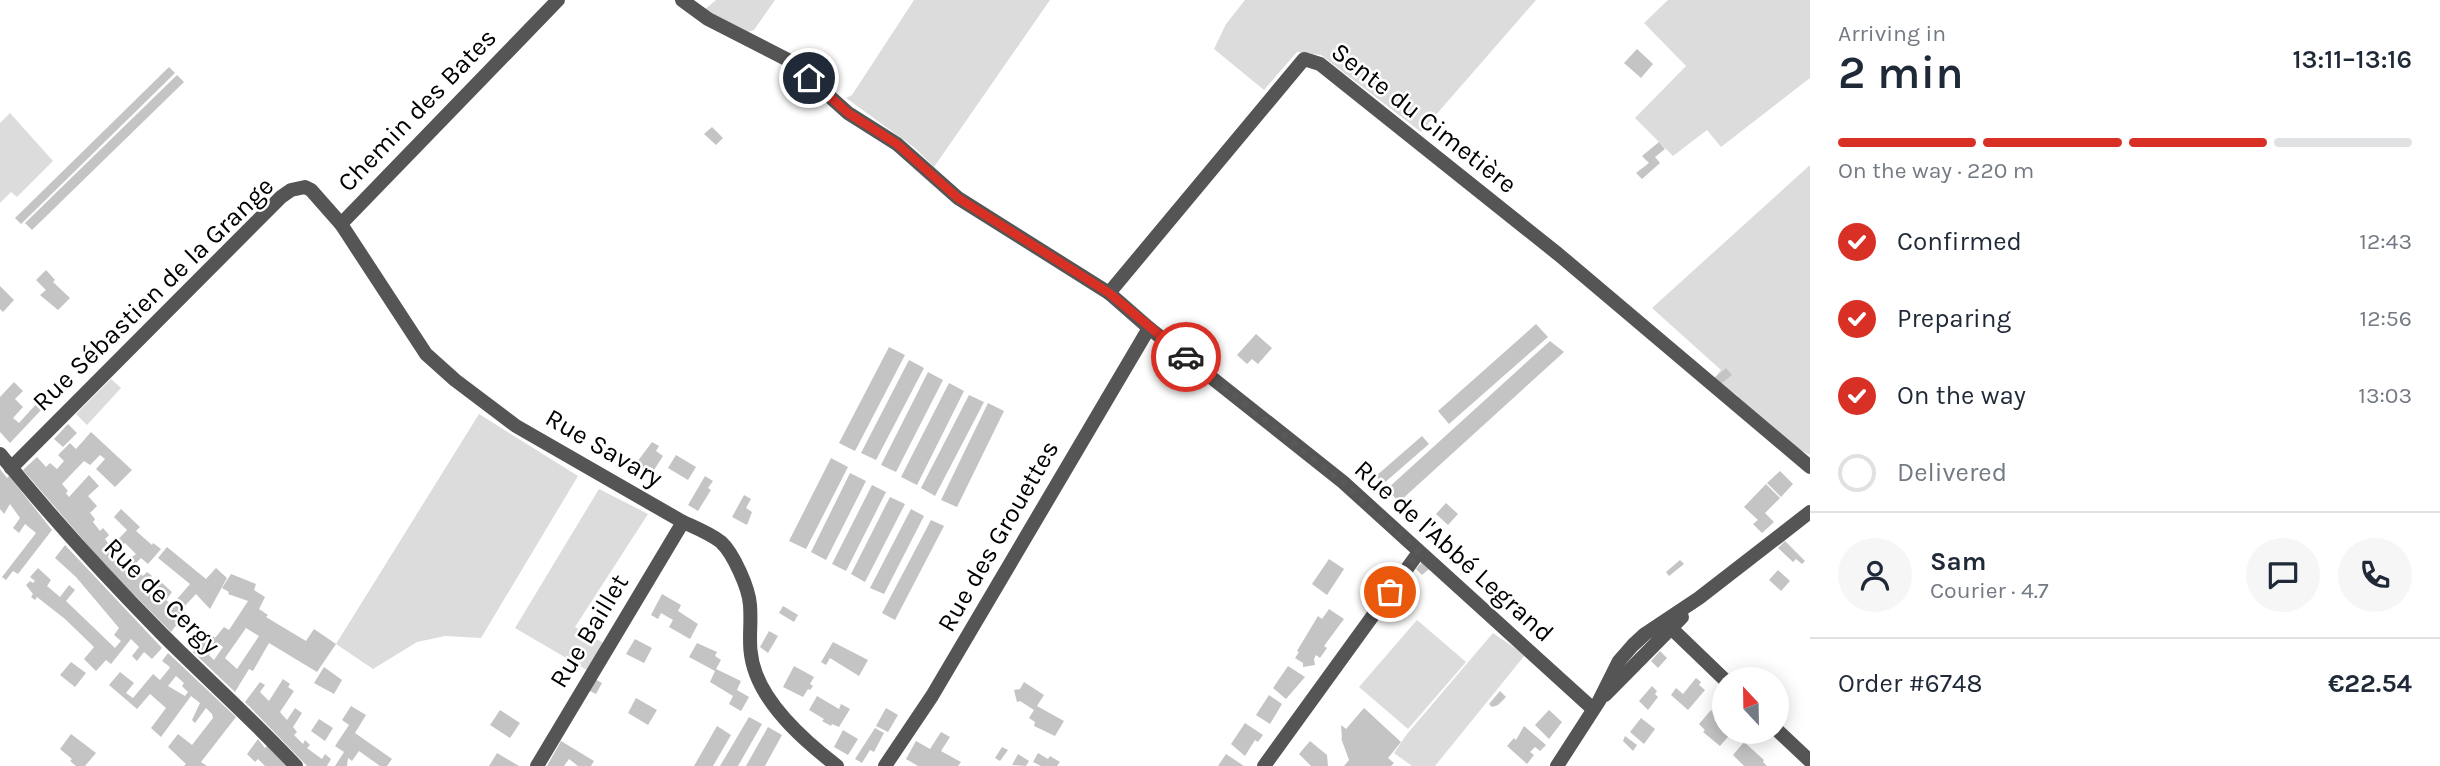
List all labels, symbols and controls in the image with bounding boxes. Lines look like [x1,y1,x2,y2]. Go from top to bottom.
text: Arriving in [1838,20,1946,47]
street label: Chemin des Bates [331,22,503,198]
street label: Sente du Cimetière [1325,36,1523,200]
text: 13:11–13:16 [2292,44,2412,75]
text: 2 min [1838,46,1964,100]
pin [779,48,839,108]
icon: home [790,59,828,97]
text: On the way · 220 m [1838,157,2034,184]
street label: Rue Sébastien de la Grange [26,171,280,417]
icon: check [1838,223,1876,261]
text: Confirmed [1897,226,2022,257]
text: 12:43 [2359,228,2412,255]
icon: check [1838,300,1876,338]
text: Preparing [1897,303,2011,334]
text: 12:56 [2360,305,2412,332]
courier [1151,322,1221,392]
icon: car [1167,338,1205,376]
icon: check [1838,377,1876,415]
text: On the way [1897,380,2026,411]
text: 13:03 [2358,382,2412,409]
street label: Rue Savary [540,402,668,494]
street label: Rue des Grouettes [931,435,1065,637]
street label: Rue de l'Abbé Legrand [1348,453,1560,649]
text: Delivered [1897,457,2007,488]
street label: Rue de Cergy [97,531,227,661]
button: person [1838,538,1912,612]
button: chat [2246,538,2320,612]
button: phone [2338,538,2412,612]
text: Sam [1930,546,1986,577]
pin [1360,562,1420,622]
street label: Rue Baillet [543,568,635,693]
icon: bag [1371,573,1409,611]
text: Courier · 4.7 [1930,577,2049,604]
north arrow [1712,667,1788,744]
map controls [1712,667,1789,744]
text: Order #6748 [1838,668,1982,699]
text: €22.54 [2328,668,2412,699]

